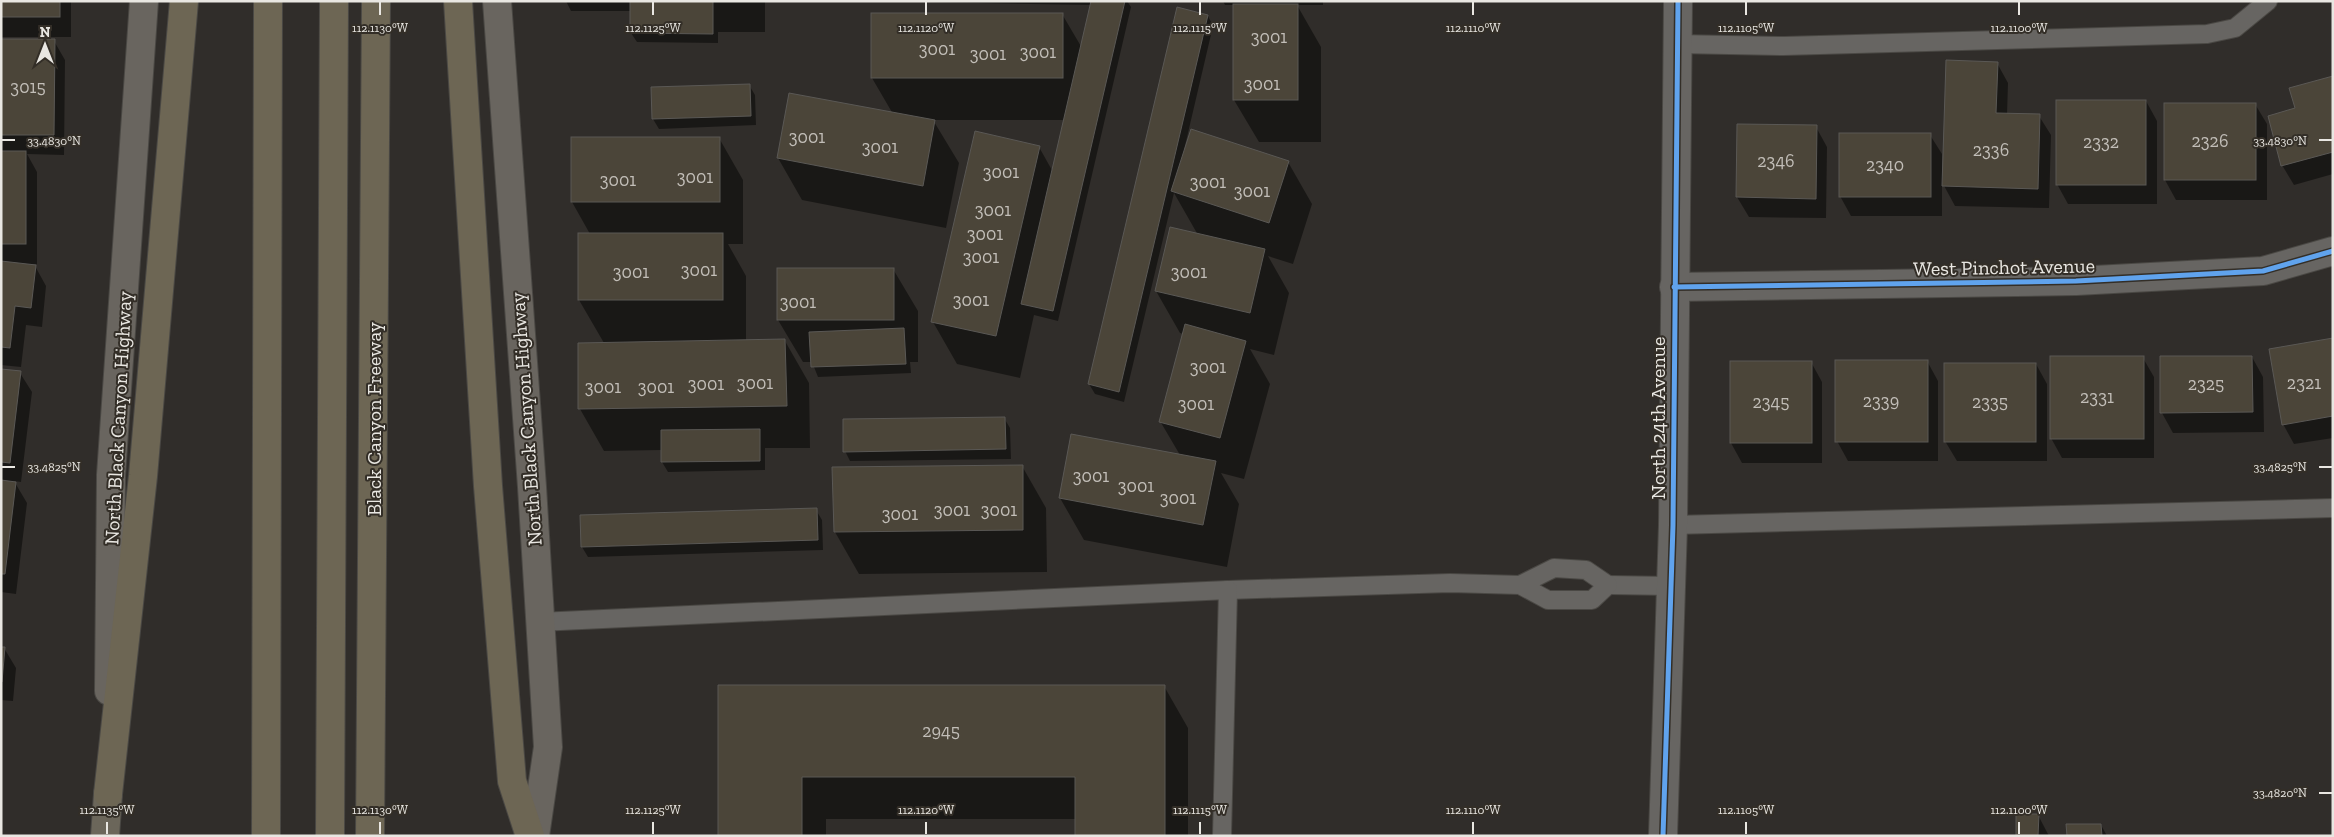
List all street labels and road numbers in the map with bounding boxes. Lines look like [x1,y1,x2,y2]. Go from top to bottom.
street label: West Pinchot Avenue [1913,253,2095,281]
street label: North Black Canyon Highway [99,290,137,546]
street label: North Black Canyon Highway [505,291,547,547]
street label: Black Canyon Freeway [362,321,386,516]
street label: North 24th Avenue [1646,337,1670,499]

